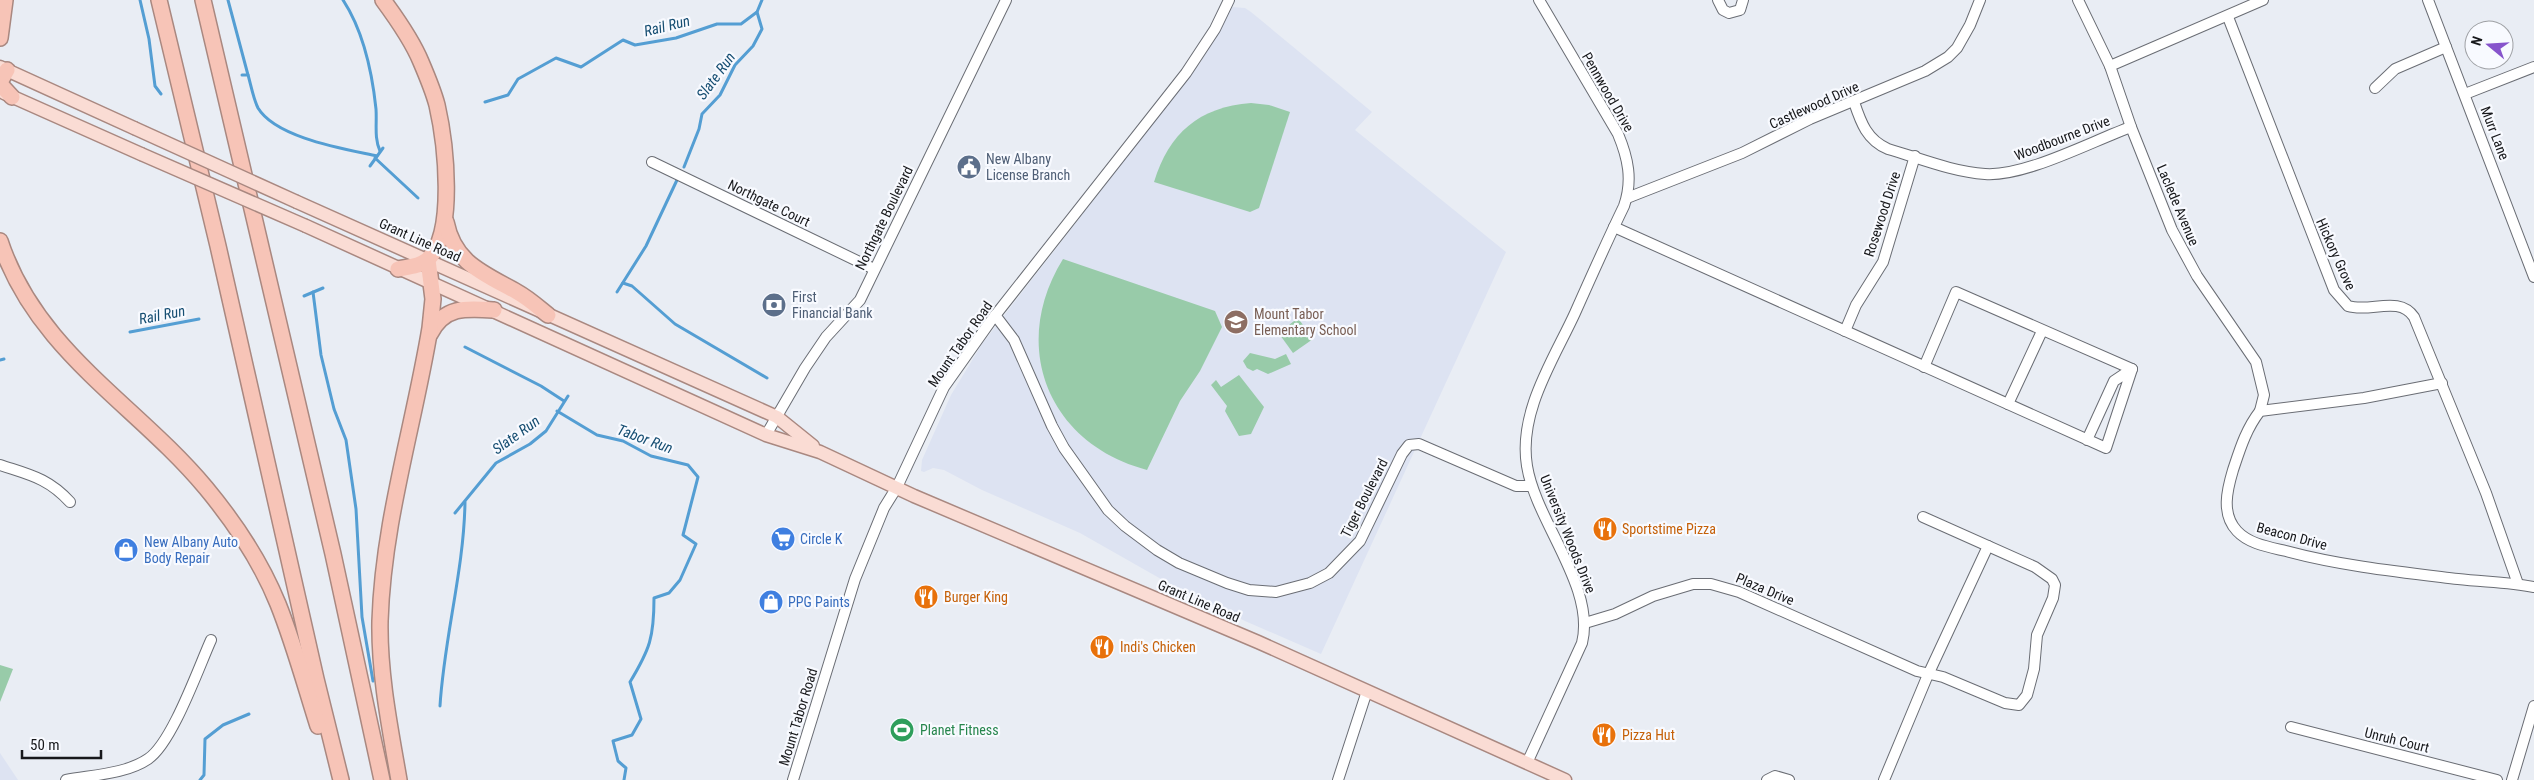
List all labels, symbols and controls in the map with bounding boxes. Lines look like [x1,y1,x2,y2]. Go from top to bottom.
water label: Rail Run [642,12,692,40]
north arrow [2464,20,2514,70]
text: N [2468,34,2486,48]
water label: Slate Run [693,49,739,103]
street label: Pennwood Drive [1579,49,1637,135]
street label: Castlewood Drive [1767,78,1862,132]
street label: Murr Lane [2478,104,2513,162]
street label: Woodbourne Drive [2012,112,2112,164]
place label: New Albany License Branch [986,151,1070,183]
public building icon: New Albany License Branch [956,154,982,180]
street label: Laclede Avenue [2154,162,2202,248]
street label: Northgate Boulevard [852,163,916,273]
street label: Rosewood Drive [1861,169,1903,259]
street label: Northgate Court [725,176,813,230]
street label: Grant Line Road [377,215,463,265]
street label: Hickory Grove [2313,216,2359,293]
place label: First Financial Bank [792,289,873,321]
bank icon: First Financial Bank [761,292,787,318]
street label: Mount Tabor Road [924,298,996,390]
water label: Rail Run [137,302,187,328]
place label: Mount Tabor Elementary School [1254,306,1357,338]
school or university icon: Mount Tabor Elementary School [1223,309,1249,335]
water label: Slate Run [489,412,543,458]
water label: Tabor Run [615,421,675,457]
street label: Tiger Boulevard [1337,456,1391,540]
street label: University Woods Drive [1537,472,1599,596]
restaurant icon: Sportstime Pizza [1592,516,1618,542]
street label: Beacon Drive [2255,519,2329,553]
place label: Sportstime Pizza [1622,521,1716,537]
supermarket icon: Circle K [770,526,796,552]
place label: Circle K [800,531,843,547]
place label: New Albany Auto Body Repair [144,534,238,566]
shop icon: New Albany Auto Body Repair [113,537,139,563]
street label: Plaza Drive [1733,570,1797,609]
street label: Grant Line Road [1156,577,1242,625]
restaurant icon: Burger King [913,584,939,610]
shop icon: PPG Paints [758,589,784,615]
place label: Burger King [944,589,1008,605]
place label: PPG Paints [788,594,850,610]
restaurant icon: Indi's Chicken [1089,634,1115,660]
place label: Indi's Chicken [1120,639,1196,655]
street label: Mount Tabor Road [776,666,820,768]
sports icon: Planet Fitness [889,717,915,743]
place label: Planet Fitness [920,722,999,738]
restaurant icon: Pizza Hut [1591,722,1617,748]
street label: Unruh Court [2363,724,2431,756]
place label: Pizza Hut [1622,727,1675,743]
scale bar [22,728,101,760]
text: 50 m [30,736,60,754]

